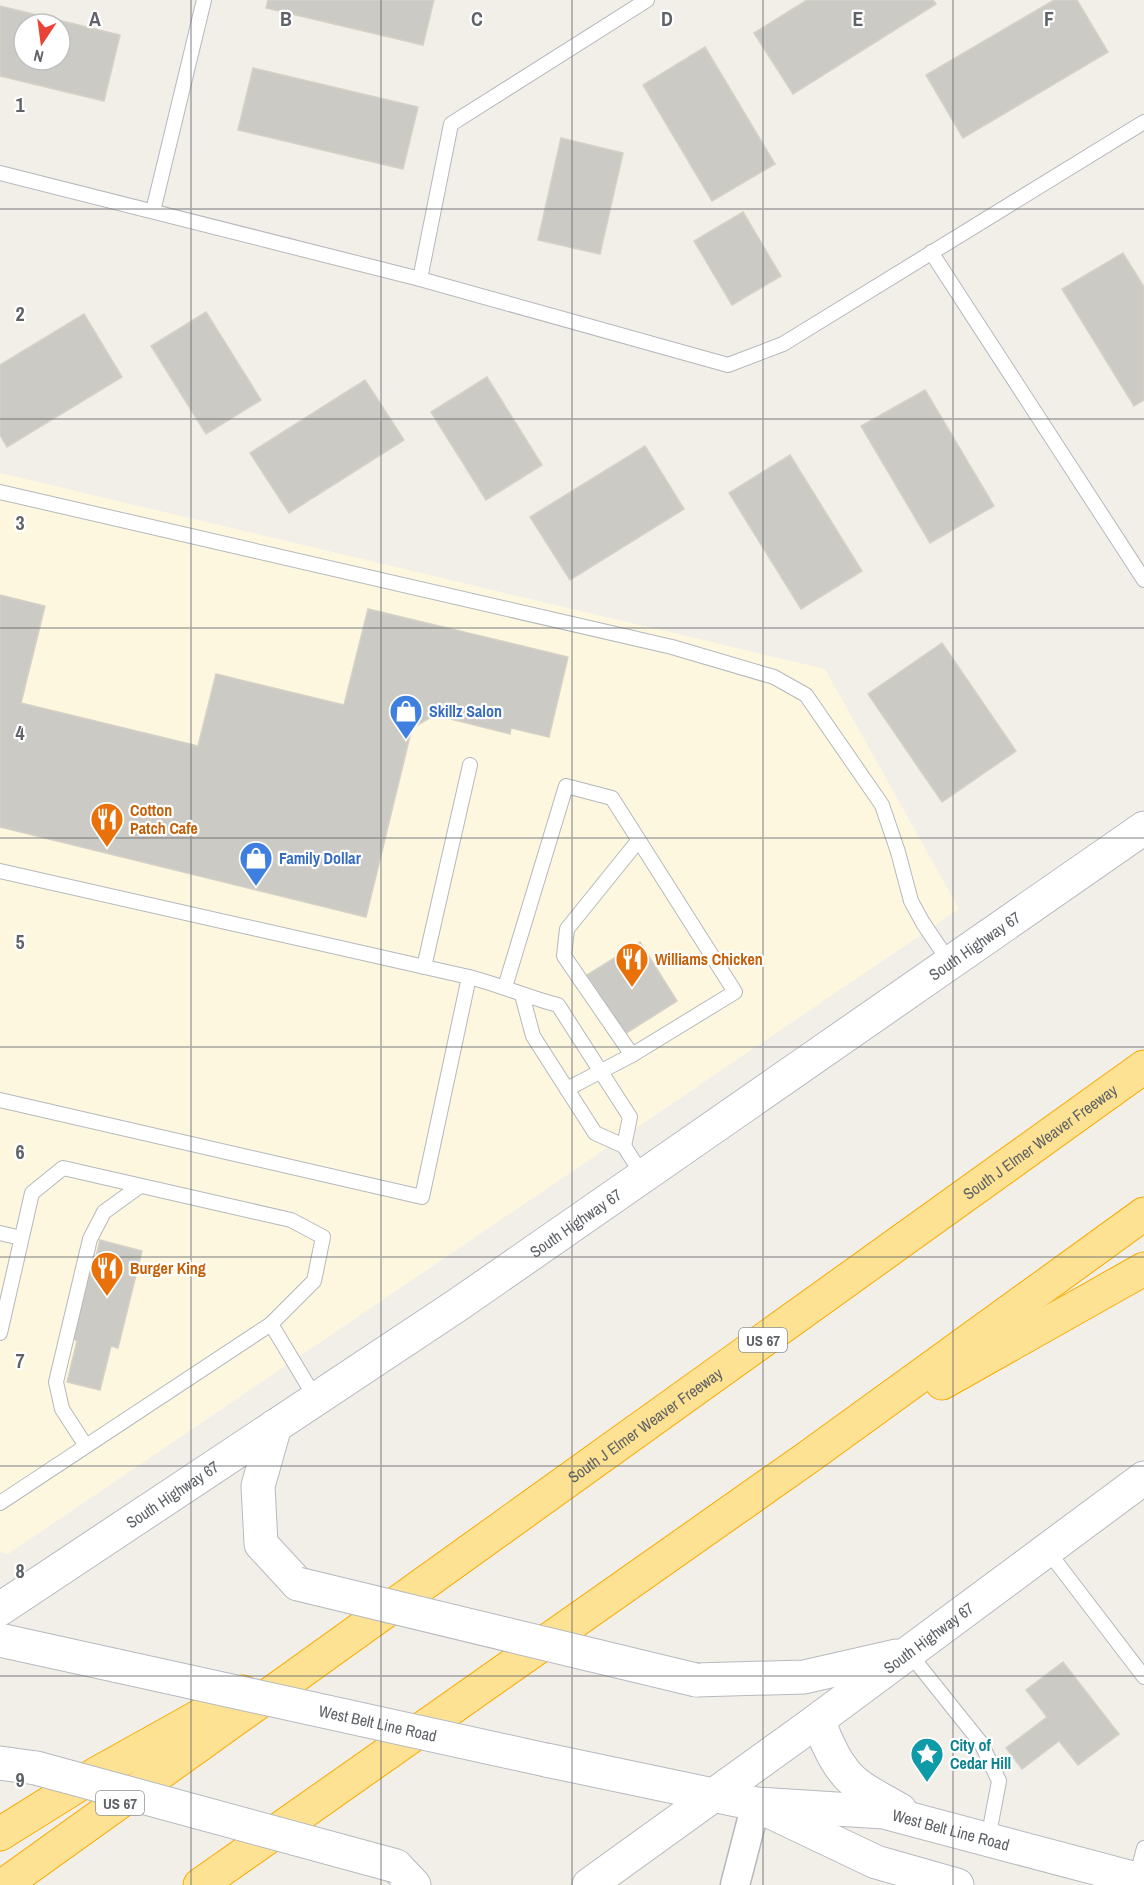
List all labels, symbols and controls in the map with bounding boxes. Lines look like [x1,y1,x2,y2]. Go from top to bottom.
text: A [89,5,101,32]
text: B [280,5,292,32]
text: C [471,5,483,32]
text: D [661,5,673,32]
text: E [853,5,864,32]
text: F [1044,5,1054,32]
north arrow [12,12,72,72]
text: N [32,45,46,68]
text: 1 [15,91,25,118]
text: 2 [15,300,25,327]
text: 3 [15,509,25,536]
shop icon: Skillz Salon [388,693,424,740]
place label: Skillz Salon [429,700,502,722]
text: 4 [15,719,25,746]
place label: Cotton Patch Cafe [130,799,198,839]
restaurant icon: Cotton Patch Cafe [89,801,125,848]
shop icon: Family Dollar [238,840,274,887]
place label: Family Dollar [279,847,362,869]
street label: South Highway 67 [924,906,1025,985]
text: 5 [15,928,25,955]
restaurant icon: Williams Chicken [614,941,650,988]
place label: Williams Chicken [655,948,763,970]
street label: South J Elmer Weaver Freeway [958,1079,1122,1205]
text: 6 [15,1138,25,1165]
street label: South Highway 67 [525,1183,626,1263]
restaurant icon: Burger King [89,1250,125,1297]
place label: Burger King [130,1257,206,1279]
road number: US 67 [739,1328,787,1352]
text: 7 [15,1347,25,1374]
street label: South J Elmer Weaver Freeway [563,1362,727,1488]
street label: South Highway 67 [122,1456,223,1533]
text: 8 [15,1557,25,1584]
street label: South Highway 67 [879,1597,978,1679]
street label: West Belt Line Road [317,1699,439,1747]
place label: City of Cedar Hill [950,1734,1011,1774]
place icon: City of Cedar Hill [909,1736,945,1783]
text: 9 [15,1766,25,1793]
road number: US 67 [96,1791,144,1815]
street label: West Belt Line Road [890,1804,1012,1856]

